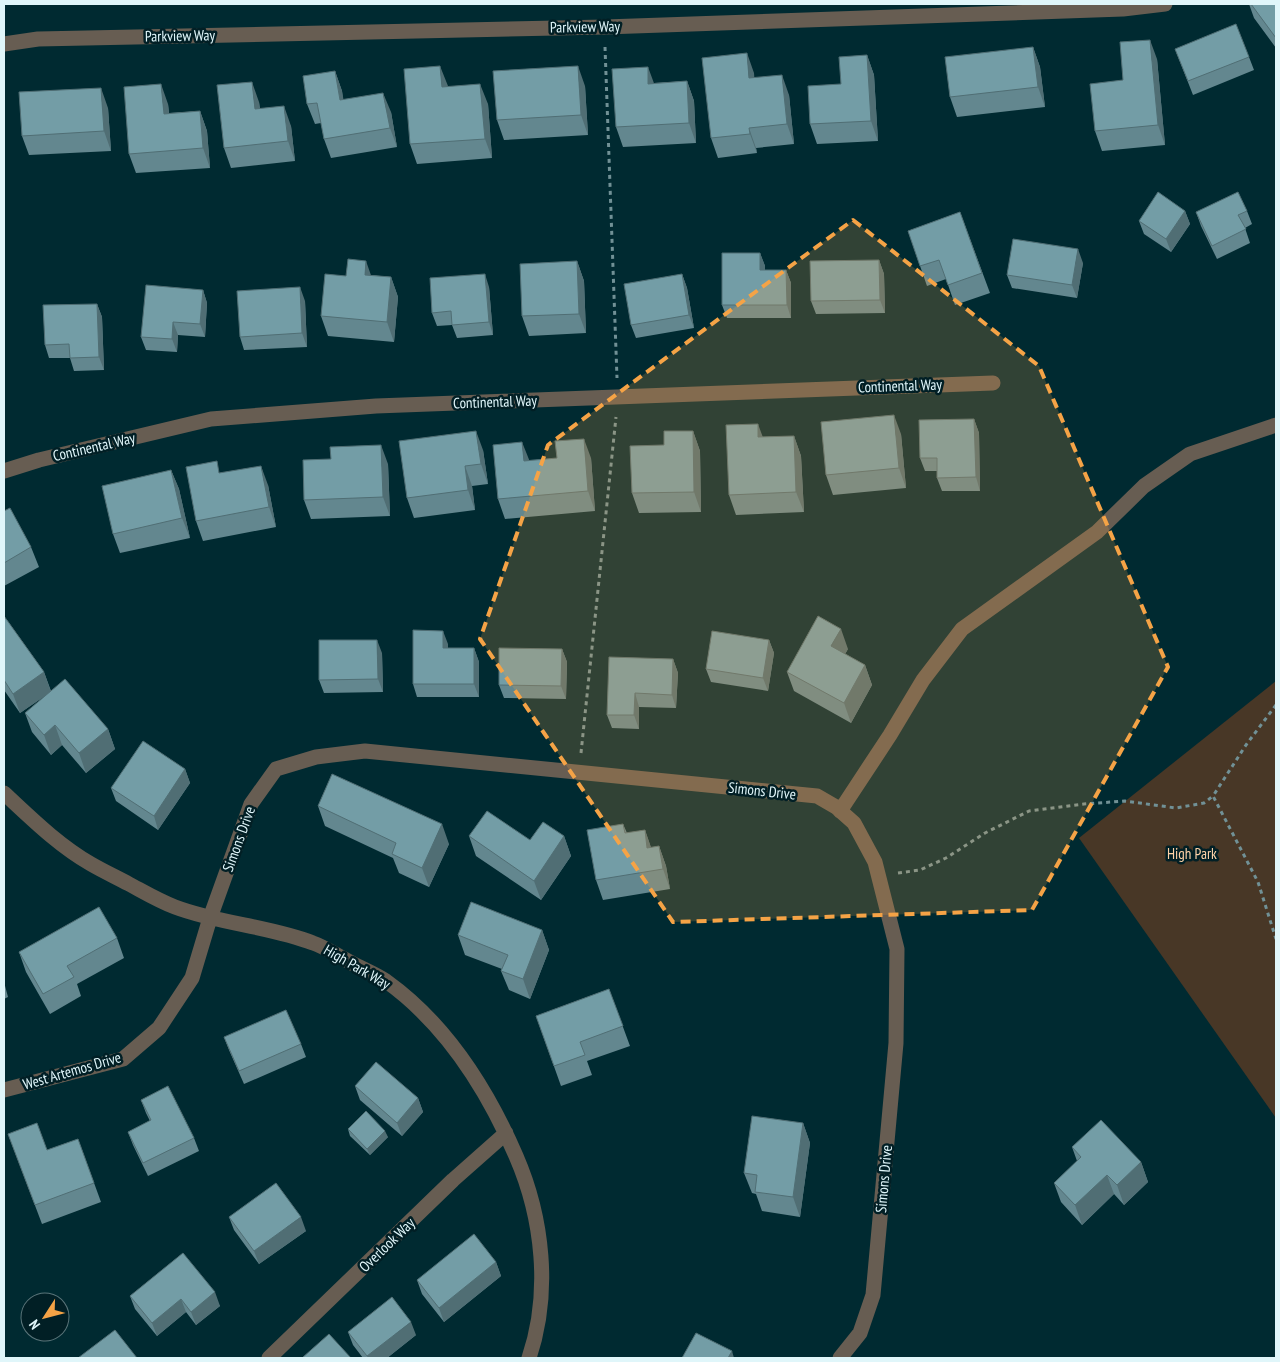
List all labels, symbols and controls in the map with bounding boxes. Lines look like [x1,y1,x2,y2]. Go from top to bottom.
street label: Parkview Way [550,16,621,37]
street label: Parkview Way [145,25,216,46]
street label: Continental Way [858,375,943,396]
street label: Continental Way [453,391,538,412]
street label: Continental Way [51,428,137,465]
street label: Simons Drive [727,777,797,804]
street label: Simons Drive [218,804,259,874]
park label: High Park [1167,844,1217,863]
street label: High Park Way [321,940,394,993]
street label: West Artemos Drive [21,1047,123,1094]
street label: Simons Drive [871,1144,896,1214]
street label: Overlook Way [355,1213,419,1276]
north arrow [20,1292,70,1342]
text: N [25,1316,44,1333]

